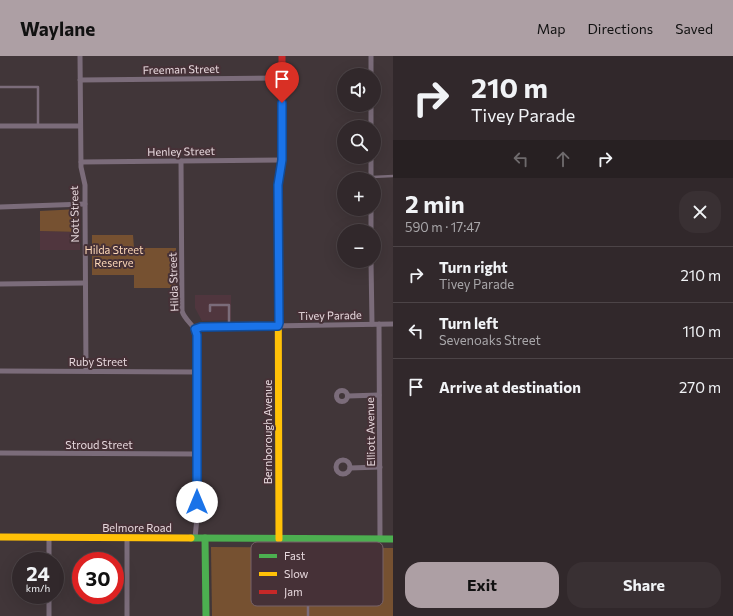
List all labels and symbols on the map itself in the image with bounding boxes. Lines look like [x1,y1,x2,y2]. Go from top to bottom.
street label: Freeman Street [142,62,220,76]
pin [265,62,299,103]
street label: Henley Street [147,144,215,158]
street label: Nott Street [67,185,81,243]
park label: Hilda Street Reserve [84,243,144,269]
street label: Hilda Street [165,252,181,312]
street label: Tivey Parade [298,308,362,322]
street label: Ruby Street [69,355,128,368]
street label: Bernborough Avenue [261,379,274,484]
street label: Elliott Avenue [363,397,377,467]
street label: Stroud Street [65,438,133,451]
position arrow [176,481,218,523]
street label: Belmore Road [102,521,172,534]
legend [251,542,383,606]
text: Fast [284,549,306,562]
speed limit sign: 30 [72,552,124,604]
text: Slow [284,567,309,580]
text: Jam [284,585,303,599]

